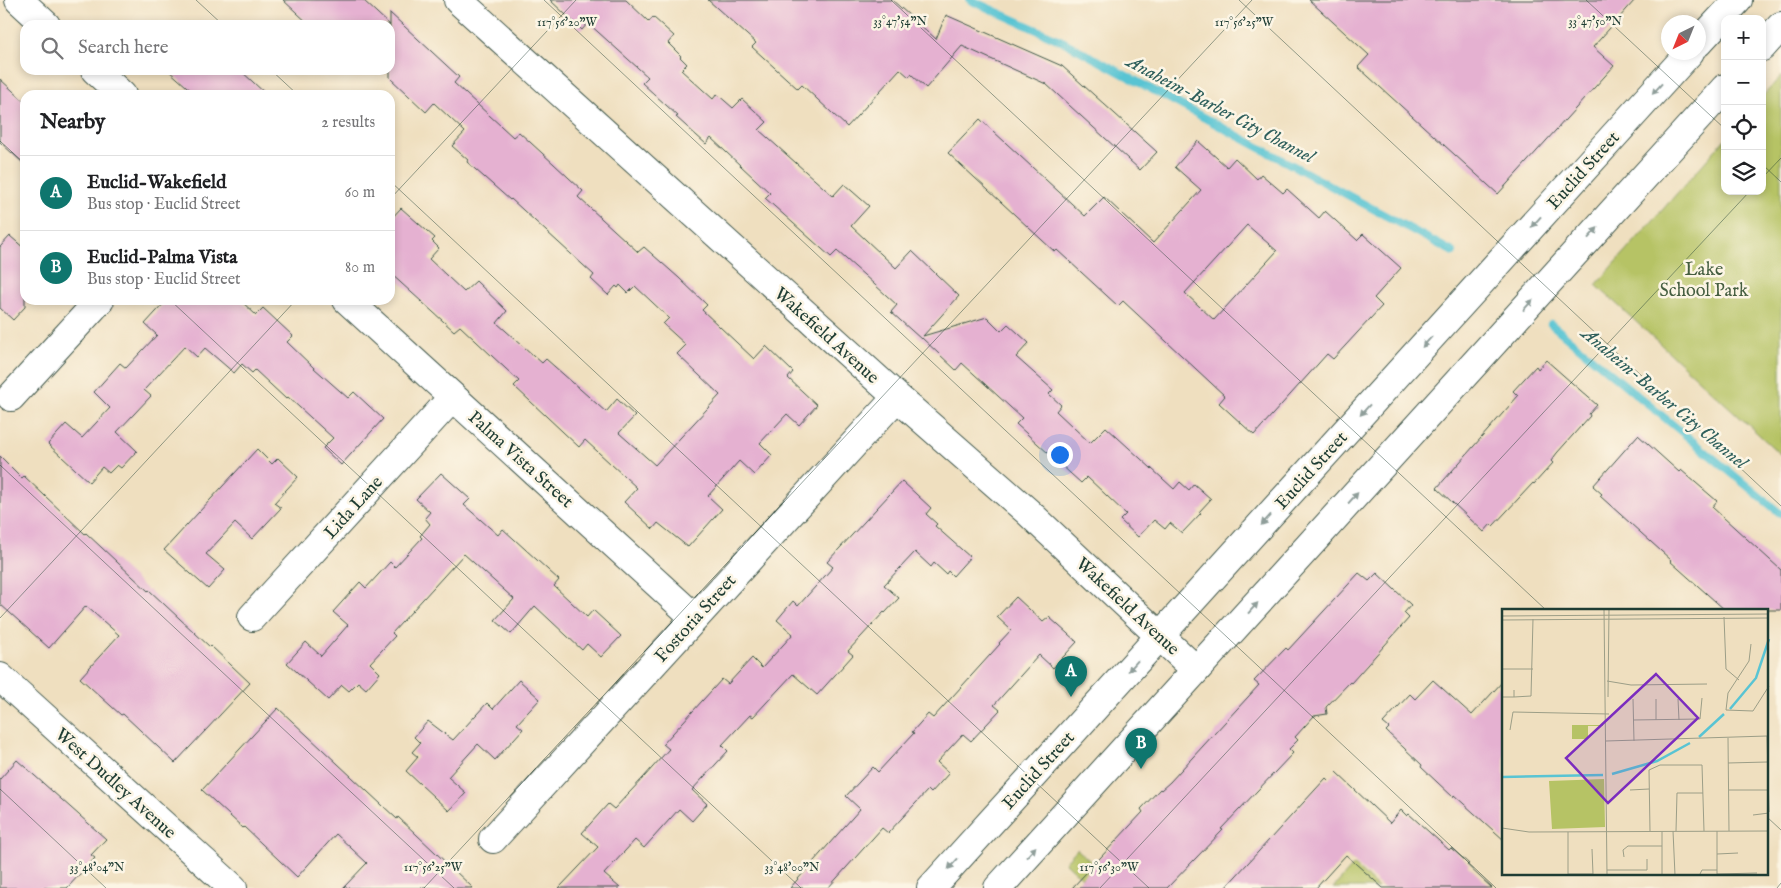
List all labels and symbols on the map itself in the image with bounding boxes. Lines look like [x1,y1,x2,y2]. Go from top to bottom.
text: 33°47'54"N [873,14,927,29]
text: 33°47'50"N [1568,14,1622,29]
text: 117°56'20"W [537,15,598,30]
text: 117°56'25"W [1215,15,1274,30]
north arrow [1661,15,1706,60]
water label: Anaheim-Barber City Channel [1120,49,1319,170]
one-way arrow [1651,82,1663,94]
street label: Euclid Street [1543,127,1625,215]
one-way arrow [1530,215,1542,227]
one-way arrow [1587,228,1599,240]
park label: Lake School Park [1660,259,1749,303]
street label: Wakefield Avenue [769,283,883,389]
one-way arrow [1522,300,1534,312]
water label: Anaheim-Barber City Channel [1574,321,1753,476]
one-way arrow [1421,336,1433,348]
one-way arrow [1359,404,1371,416]
street label: Palma Vista Street [462,407,578,514]
street label: Euclid Street [1271,427,1353,515]
your location [1047,442,1073,468]
street label: Lida Lane [320,472,389,544]
one-way arrow [1347,492,1359,504]
one-way arrow [1260,513,1272,525]
street label: Wakefield Avenue [1070,553,1184,661]
street label: Fostoria Street [650,570,742,668]
one-way arrow [1248,601,1259,614]
inset map [1502,609,1768,876]
pin: A [1055,656,1087,697]
one-way arrow [1127,659,1139,671]
street label: West Dudley Avenue [50,724,180,845]
street label: Euclid Street [998,727,1080,815]
pin: B [1125,728,1157,769]
one-way arrow [1025,846,1037,858]
one-way arrow [947,857,959,869]
text: 33°48'04"N [70,860,125,875]
text: 117°56'25"W [404,860,463,875]
text: 33°48'00"N [765,860,820,875]
text: 117°56'30"W [1080,860,1139,875]

